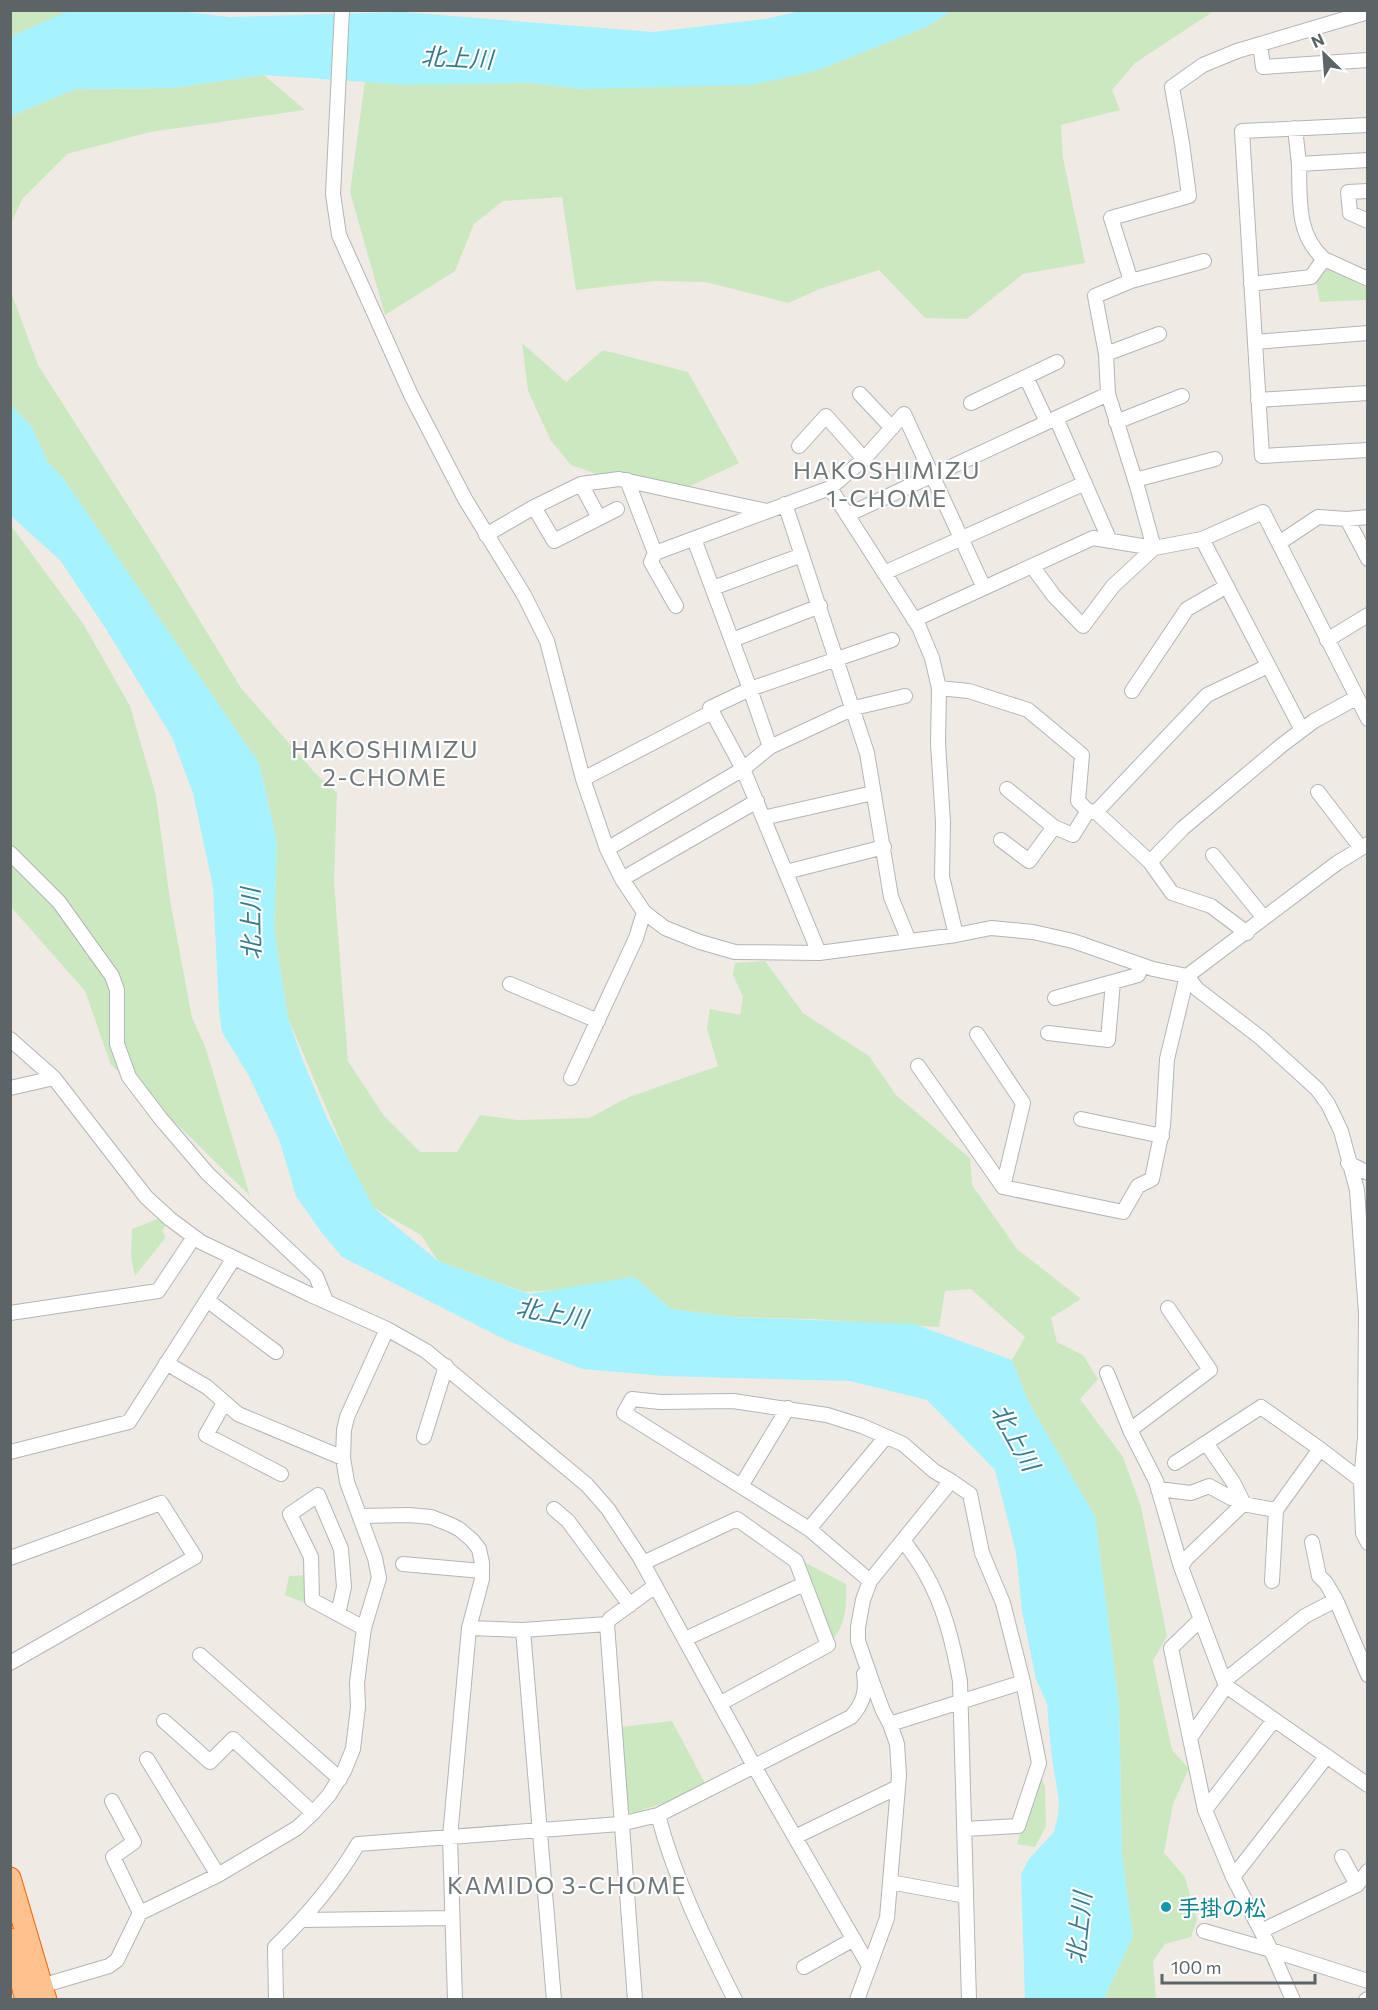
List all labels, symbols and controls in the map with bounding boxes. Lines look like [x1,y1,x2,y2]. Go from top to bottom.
north arrow [1294,24,1354,84]
text: N [1308,29,1327,51]
water label: 北上川 [420,41,497,74]
district label: HAKOSHIMIZU 1-CHOME [793,455,981,512]
district label: HAKOSHIMIZU 2-CHOME [291,734,479,791]
water label: 北上川 [235,885,265,960]
water label: 北上川 [514,1291,593,1333]
water label: 北上川 [986,1398,1048,1478]
district label: KAMIDO 3-CHOME [447,1870,687,1899]
water label: 北上川 [1060,1888,1096,1965]
place label: 手掛の松 [1178,1894,1266,1921]
marker: 手掛の松 [1159,1900,1173,1914]
scale bar [1162,1947,1315,1985]
text: 100 m [1171,1956,1221,1978]

